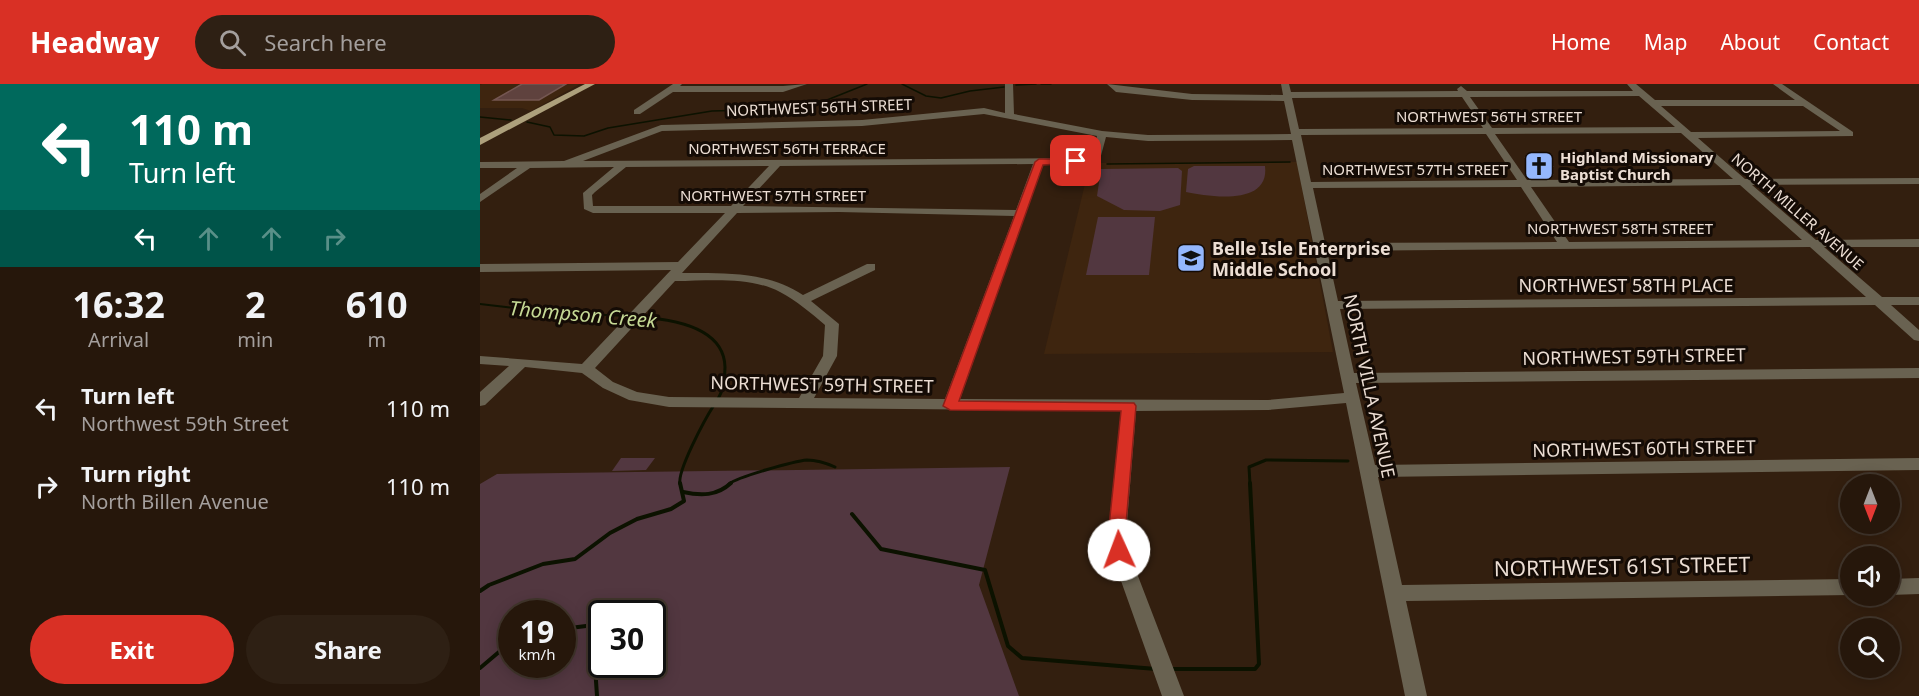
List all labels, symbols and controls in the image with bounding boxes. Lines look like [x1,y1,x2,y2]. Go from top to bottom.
search box [195,15,615,69]
text: Headway [30,23,159,61]
icon: search [216,26,249,59]
text: Search here [264,27,387,57]
text: Home [1551,28,1611,56]
text: Map [1644,28,1687,56]
text: About [1720,28,1780,56]
text: Contact [1813,28,1889,56]
street label: NORTHWEST 56TH STREET [726,94,913,120]
text: 110 m [129,100,253,157]
street label: NORTHWEST 56TH STREET [1396,106,1583,126]
icon: left [30,108,108,186]
pin [1050,135,1101,186]
street label: NORTHWEST 56TH TERRACE [688,138,886,158]
icon: arrive [1059,144,1092,177]
place label: Highland Missionary Baptist Church [1560,147,1714,184]
street label: NORTH MILLER AVENUE [1728,148,1868,274]
church icon: Highland Missionary Baptist Church [1523,150,1555,182]
text: Turn left [129,154,235,191]
street label: NORTHWEST 57TH STREET [1322,159,1509,179]
street label: NORTHWEST 57TH STREET [680,185,867,205]
street label: NORTHWEST 58TH STREET [1527,218,1714,238]
icon: left [129,222,162,255]
icon: ahead [192,222,225,255]
icon: ahead [255,222,288,255]
icon: right [318,222,351,255]
place label: Belle Isle Enterprise Middle School [1212,236,1391,281]
school or university icon: Belle Isle Enterprise Middle School [1175,242,1207,274]
street label: NORTHWEST 58TH PLACE [1518,273,1734,297]
text: 16:32 [72,280,165,329]
text: 2 [245,280,266,329]
text: 610 [346,280,408,329]
street label: NORTH VILLA AVENUE [1339,292,1401,480]
water label: Thompson Creek [508,294,659,334]
text: Arrival [88,326,149,353]
text: min [237,326,273,353]
text: m [367,326,386,353]
street label: NORTHWEST 59TH STREET [1522,342,1746,370]
street label: NORTHWEST 59TH STREET [710,370,934,398]
text: Turn left [81,380,175,410]
icon: left [30,392,63,425]
text: 110 m [386,393,450,423]
text: Northwest 59th Street [81,410,289,437]
street label: NORTHWEST 60TH STREET [1532,434,1756,462]
text: Turn right [81,458,191,488]
icon: right [30,470,63,503]
text: 110 m [386,471,450,501]
north arrow [1840,474,1900,534]
map controls [1840,474,1900,678]
text: North Billen Avenue [81,488,269,515]
position arrow [1087,518,1151,582]
button: sound [1840,546,1900,606]
street label: NORTHWEST 61ST STREET [1494,550,1751,582]
speed limit sign: 30 [588,600,666,678]
text: 19 [520,611,554,652]
button: Exit [30,615,234,684]
button: Share [246,615,450,684]
button: search [1840,618,1900,678]
text: km/h [519,644,555,664]

